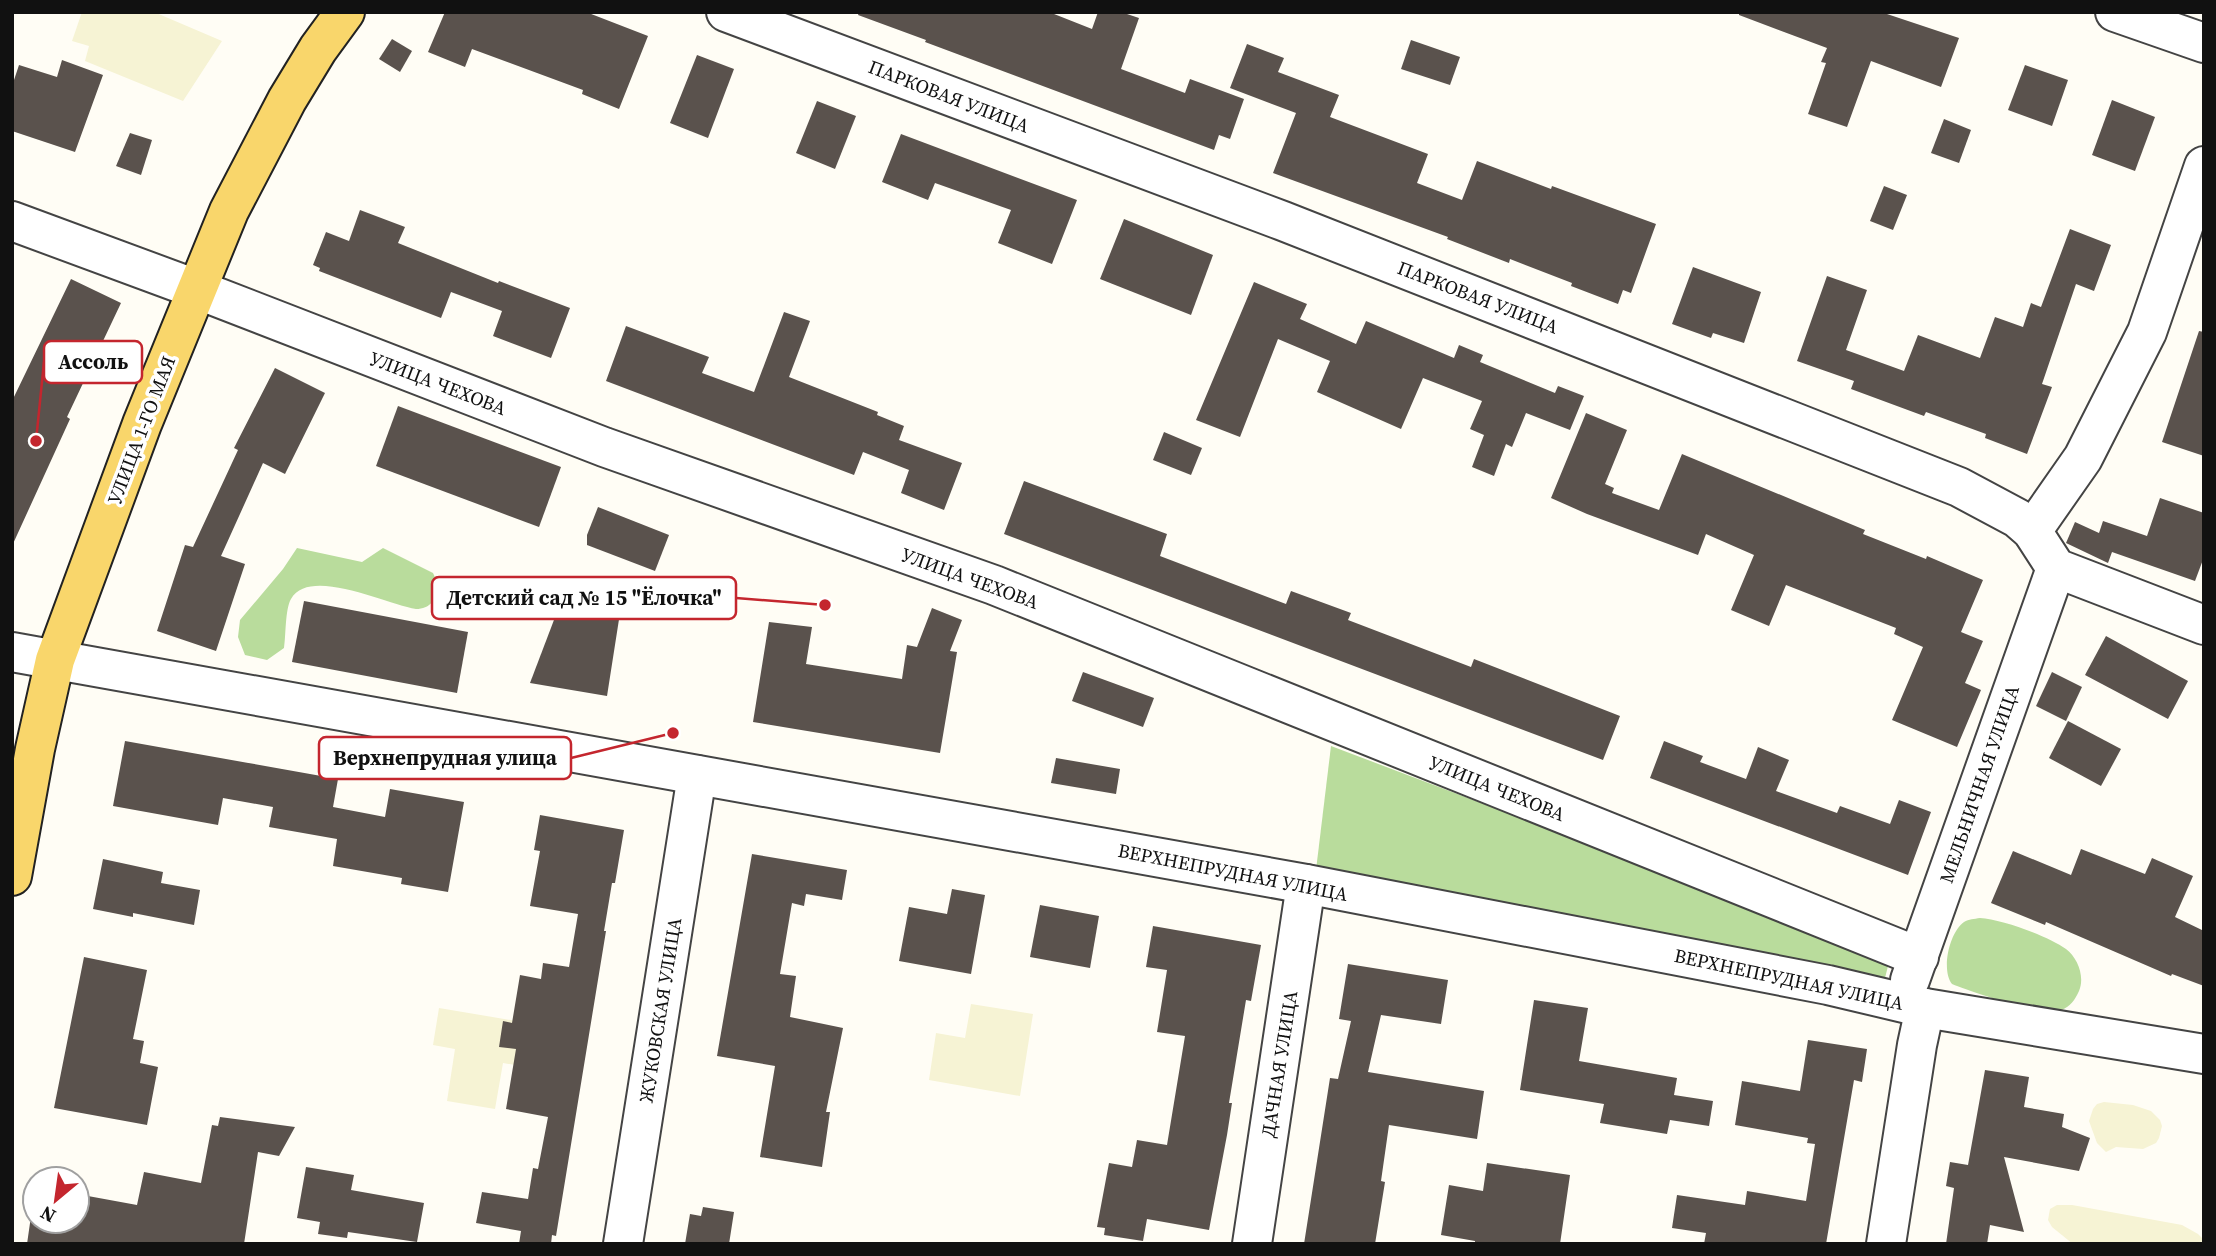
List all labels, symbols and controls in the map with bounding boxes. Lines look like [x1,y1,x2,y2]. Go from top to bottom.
street label: ПАРКОВАЯ УЛИЦА [865,53,1034,139]
street label: ПАРКОВАЯ УЛИЦА [1394,254,1563,340]
callout: Ассоль [44,341,142,383]
street label: УЛИЦА ЧЕХОВА [366,345,511,421]
text: Ассоль [58,347,128,376]
street label: УЛИЦА 1-ГО МАЯ [101,352,181,508]
street label: УЛИЦА ЧЕХОВА [898,541,1043,615]
callout: Детский сад № 15 "Ёлочка" [432,577,736,619]
text: Детский сад № 15 "Ёлочка" [446,583,722,612]
street label: МЕЛЬНИЧНАЯ УЛИЦА [1933,681,2025,886]
callout: Верхнепрудная улица [319,737,571,779]
text: Верхнепрудная улица [333,743,558,772]
street label: УЛИЦА ЧЕХОВА [1425,749,1569,827]
street label: ВЕРХНЕПРУДНАЯ УЛИЦА [1116,837,1351,907]
street label: ЖУКОВСКАЯ УЛИЦА [633,915,688,1104]
street label: ВЕРХНЕПРУДНАЯ УЛИЦА [1672,942,1906,1016]
street label: ДАЧНАЯ УЛИЦА [1255,988,1303,1139]
north arrow [21,1165,91,1235]
text: N [35,1200,60,1230]

